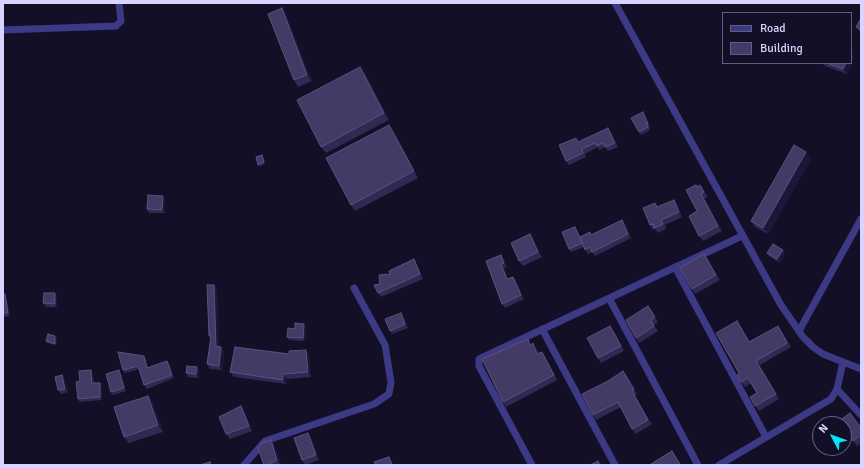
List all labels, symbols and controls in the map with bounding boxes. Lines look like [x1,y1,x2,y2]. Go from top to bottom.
legend [722,12,852,64]
text: Road [760,21,786,36]
text: Building [760,41,803,56]
north arrow [812,416,852,456]
text: N [816,421,831,436]

